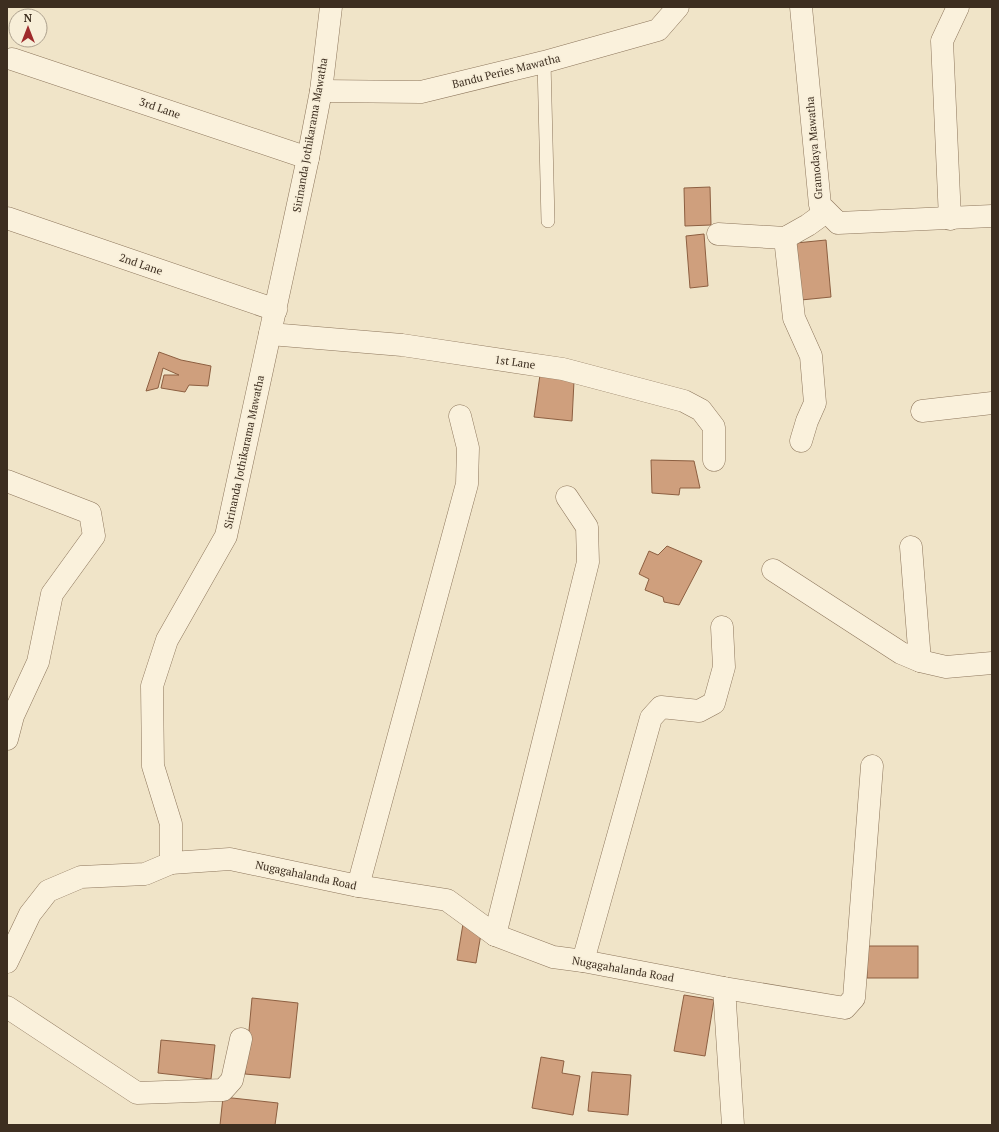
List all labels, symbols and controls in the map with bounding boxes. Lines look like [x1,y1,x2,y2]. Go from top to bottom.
north arrow [8,8,48,48]
text: N [24,11,33,25]
street label: Bandu Peries Mawatha [450,51,562,91]
street label: Sirinanda Jothikarama Mawatha [289,56,331,213]
street label: 3rd Lane [138,94,183,122]
street label: Gramodaya Mawatha [802,96,825,200]
street label: 2nd Lane [118,250,165,278]
street label: 1st Lane [494,352,537,372]
street label: Sirinanda Jothikarama Mawatha [221,373,267,530]
street label: Nugagahalanda Road [254,857,358,893]
street label: Nugagahalanda Road [571,953,675,985]

